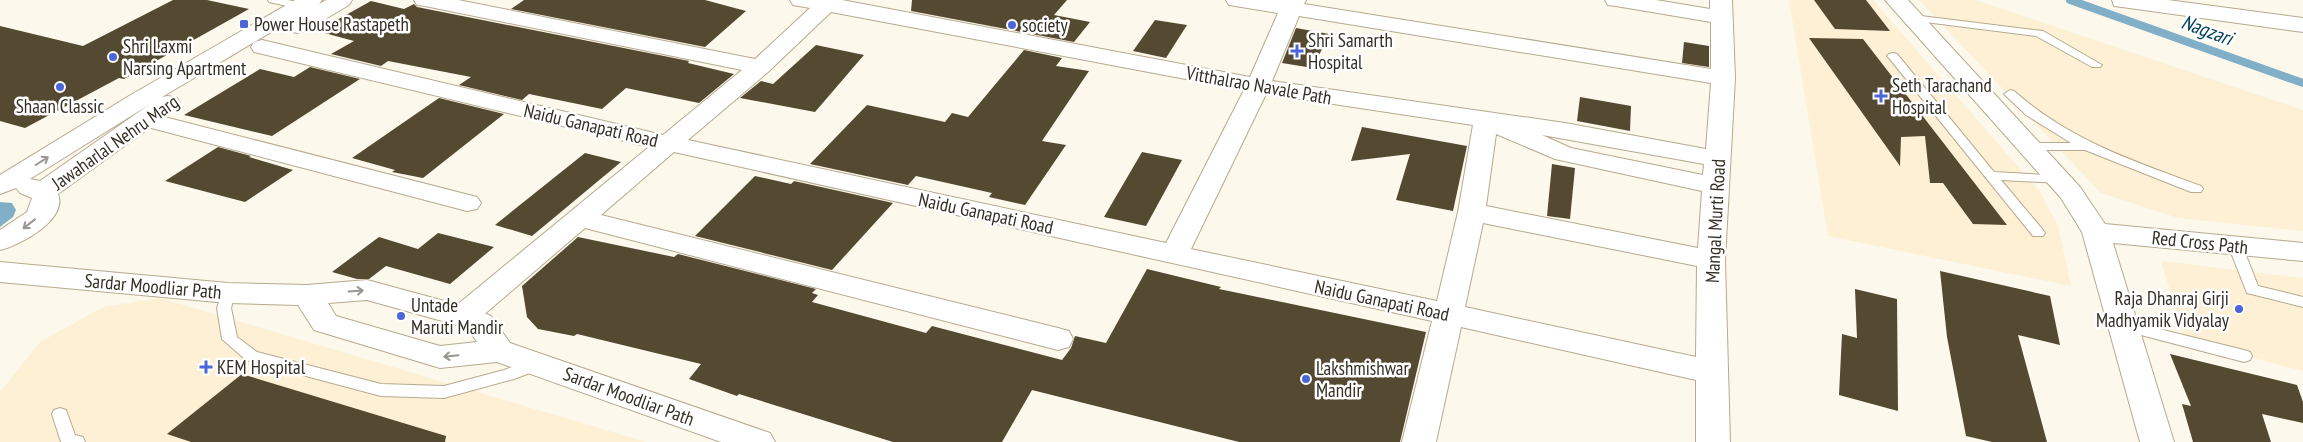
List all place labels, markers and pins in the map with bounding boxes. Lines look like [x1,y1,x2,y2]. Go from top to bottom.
place label: Power House Rastapeth [254,12,409,36]
place label: society [1022,13,1068,37]
marker: Power House Rastapeth [238,18,250,30]
marker: society [1006,19,1018,31]
place label: Shri Samarth Hospital [1308,28,1393,74]
place label: Shri Laxmi Narsing Apartment [123,34,247,80]
marker: Shri Samarth Hospital [1290,44,1304,58]
marker: Shri Laxmi Narsing Apartment [107,51,119,63]
place label: Seth Tarachand Hospital [1892,73,1992,119]
marker: Shaan Classic [54,81,66,93]
marker: Seth Tarachand Hospital [1874,89,1888,103]
place label: Shaan Classic [16,94,104,118]
place label: Raja Dhanraj Girji Madhyamik Vidyalay [2096,286,2230,332]
place label: Untade Maruti Mandir [411,293,504,339]
marker: Raja Dhanraj Girji Madhyamik Vidyalay [2233,303,2245,315]
marker: Untade Maruti Mandir [395,310,407,322]
place label: KEM Hospital [217,355,306,379]
place label: Lakshmishwar Mandir [1316,356,1409,402]
marker: KEM Hospital [199,360,213,374]
marker: Lakshmishwar Mandir [1300,373,1312,385]

